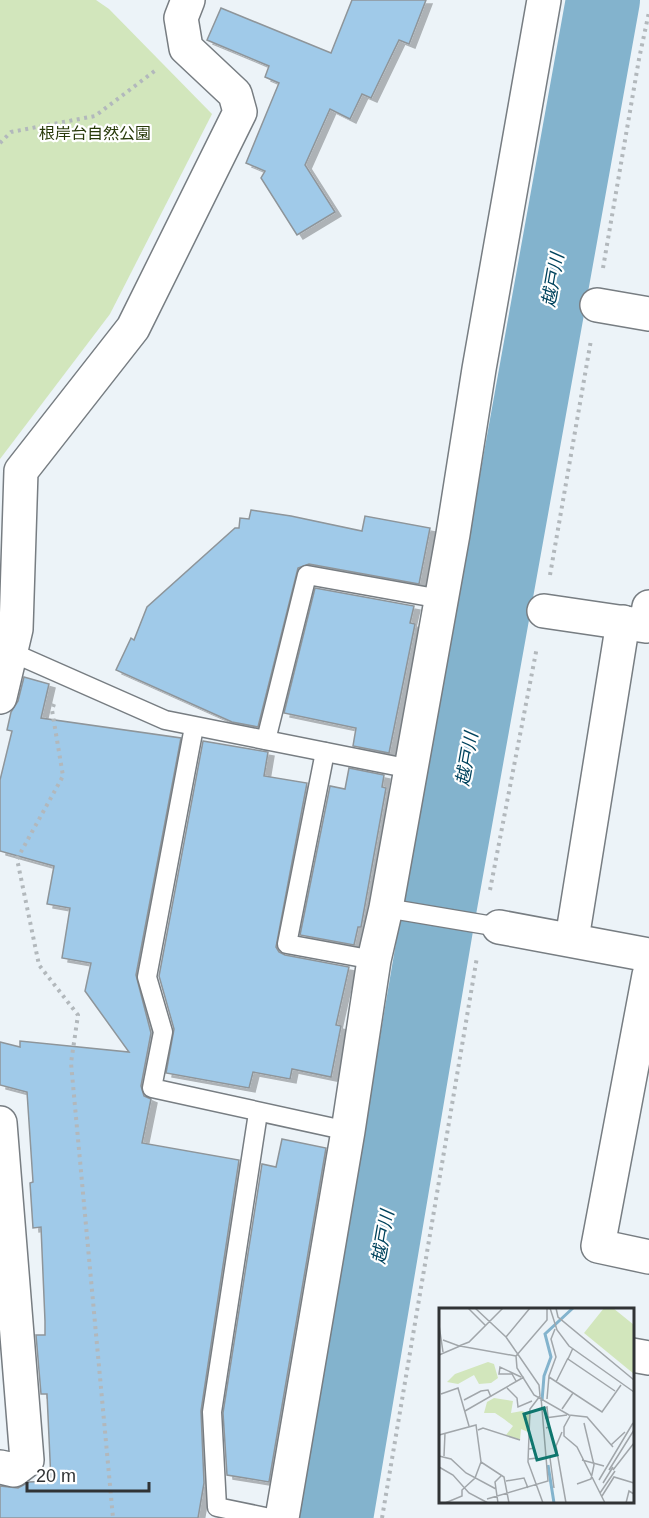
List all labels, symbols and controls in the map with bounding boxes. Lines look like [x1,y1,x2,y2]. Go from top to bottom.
park label: 根岸台自然公園 [39,125,151,142]
water label: 越戸川 [538,250,568,308]
water label: 越戸川 [452,729,482,787]
water label: 越戸川 [368,1207,398,1265]
inset map [439,1308,634,1503]
scale bar [27,1455,148,1493]
text: 20 m [36,1466,76,1486]

